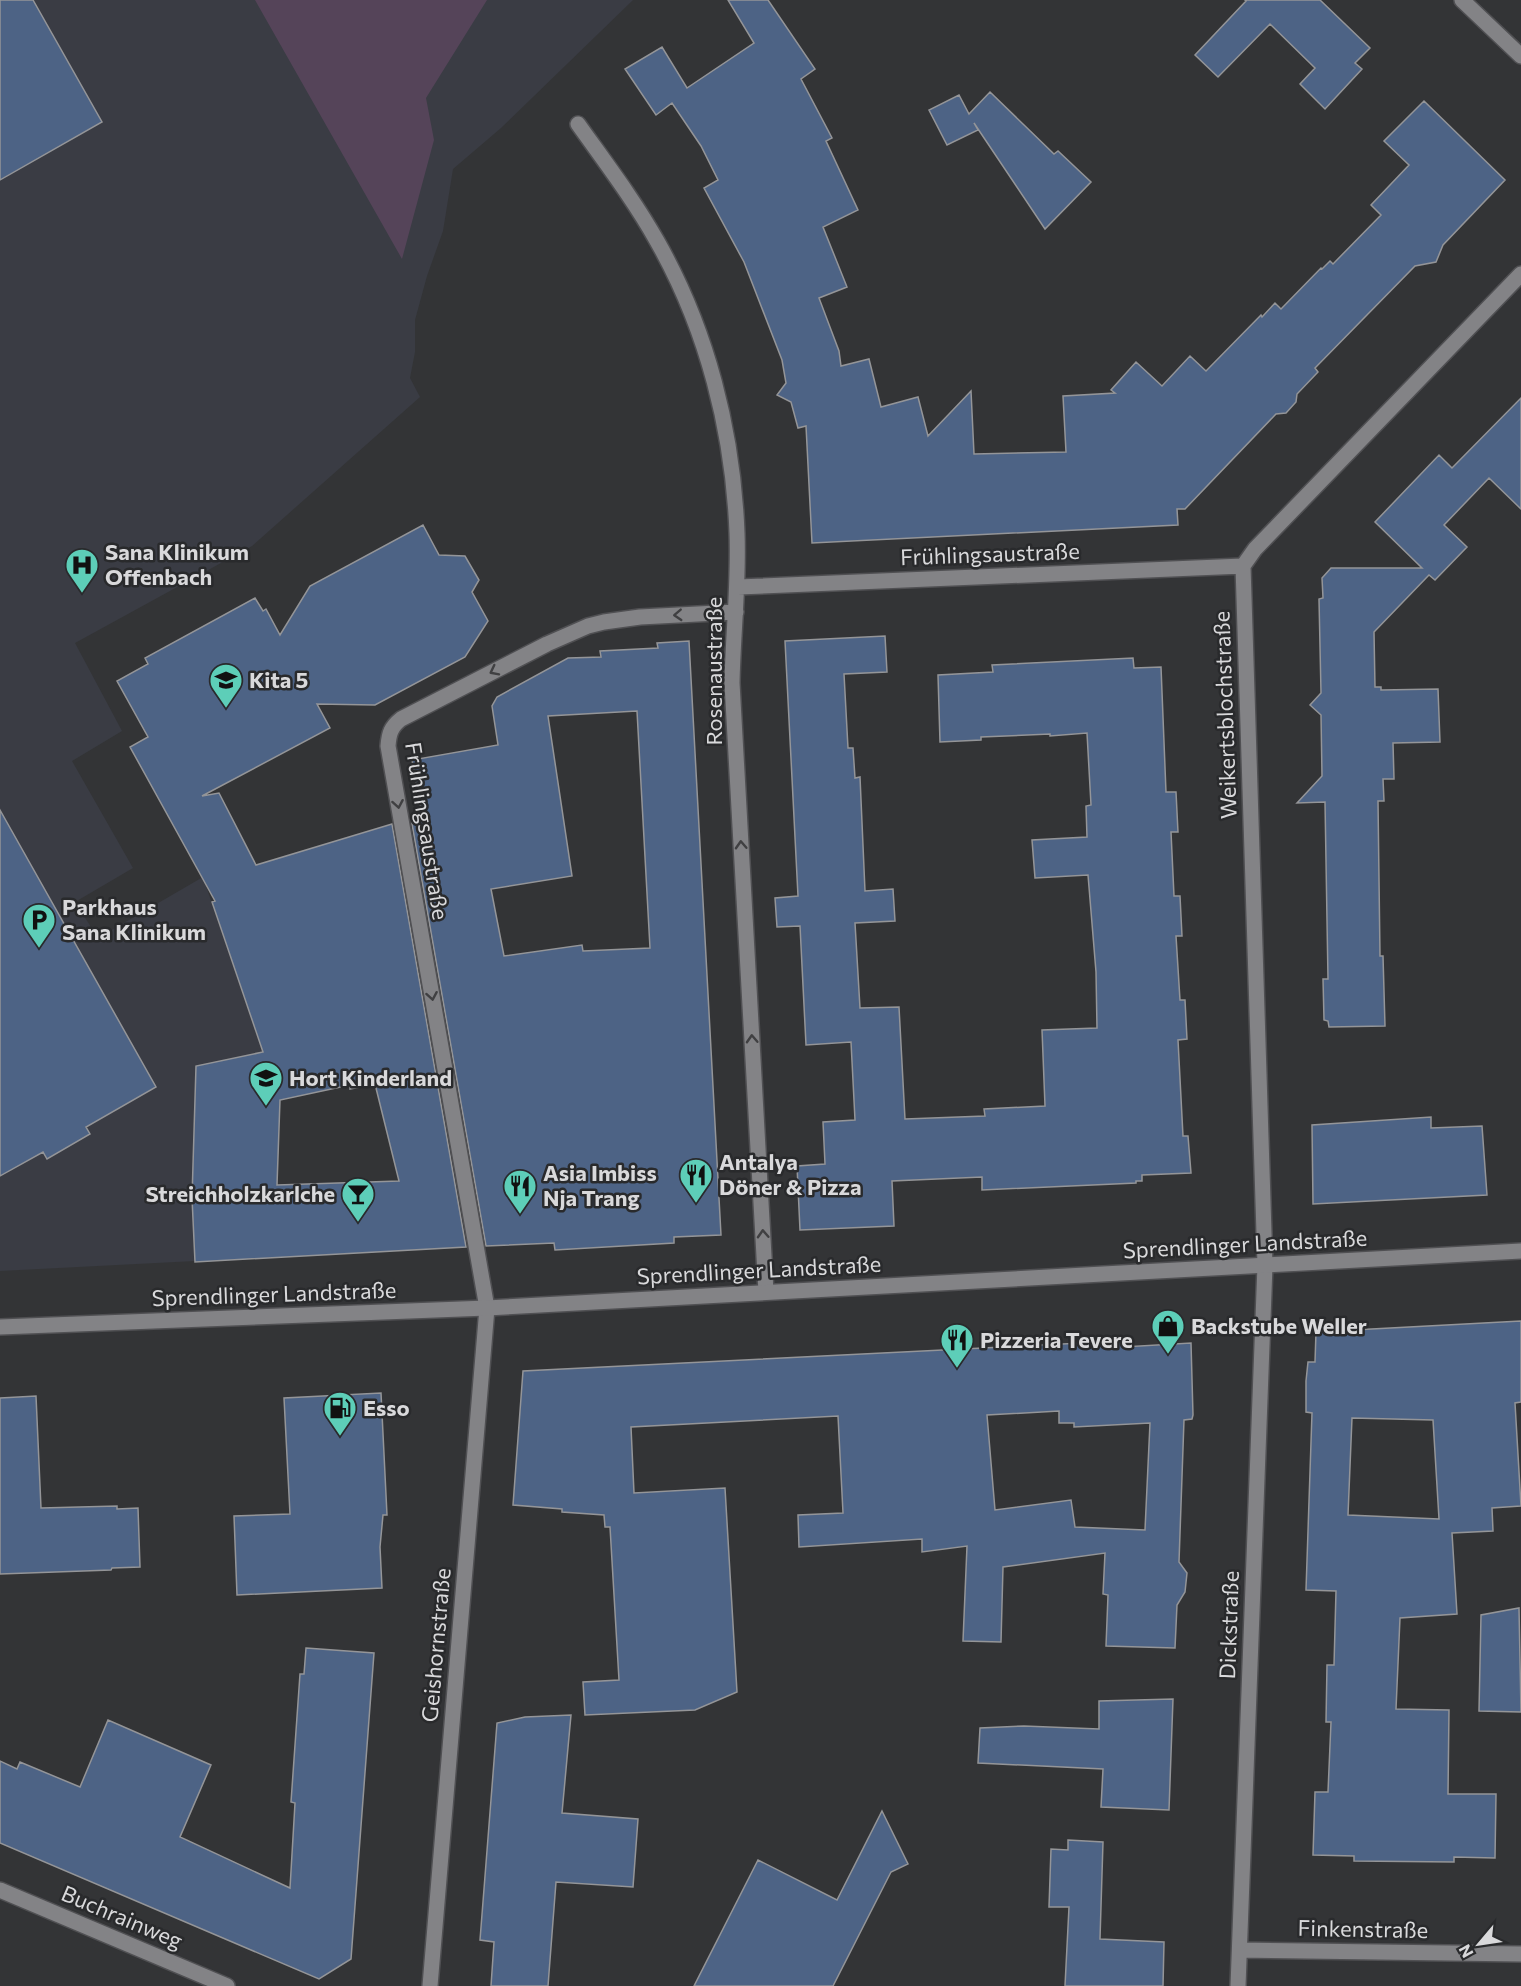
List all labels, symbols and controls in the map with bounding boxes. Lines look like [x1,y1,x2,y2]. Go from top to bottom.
street label: Frühlingsaustraße [900,537,1080,570]
place label: Sana Klinikum Offenbach [105,538,249,590]
hospital icon: Sana Klinikum Offenbach [64,547,100,594]
street label: Rosenaustraße [700,597,727,745]
one-way arrow [673,608,682,621]
street label: Weikertsblochstraße [1207,611,1242,820]
school or university icon: Kita 5 [208,662,244,709]
one-way arrow [489,664,500,676]
place label: Kita 5 [249,666,308,693]
street label: Frühlingsaustraße [400,740,455,922]
one-way arrow [392,799,404,809]
one-way arrow [735,840,748,849]
place label: Parkhaus Sana Klinikum [62,893,206,945]
parking icon: Parkhaus Sana Klinikum [21,902,57,949]
one-way arrow [425,991,438,1001]
one-way arrow [746,1035,759,1044]
school or university icon: Hort Kinderland [248,1060,284,1107]
place label: Hort Kinderland [289,1064,452,1091]
place label: Antalya Döner & Pizza [719,1148,862,1200]
restaurant icon: Antalya Döner & Pizza [678,1157,714,1204]
place label: Asia Imbiss Nja Trang [543,1159,657,1211]
restaurant icon: Asia Imbiss Nja Trang [502,1168,538,1215]
bar icon: Streichholzkarlche [340,1176,376,1223]
place label: Streichholzkarlche [145,1180,335,1207]
street label: Sprendlinger Landstraße [1122,1224,1368,1263]
one-way arrow [757,1230,770,1239]
street label: Sprendlinger Landstraße [636,1250,882,1289]
street label: Sprendlinger Landstraße [151,1276,397,1311]
shop icon: Backstube Weller [1150,1308,1186,1355]
place label: Backstube Weller [1191,1312,1367,1339]
restaurant icon: Pizzeria Tevere [939,1322,975,1369]
place label: Pizzeria Tevere [980,1326,1133,1353]
fuel station icon: Esso [322,1390,358,1437]
place label: Esso [363,1394,410,1421]
street label: Geishornstraße [415,1567,456,1723]
street label: Dickstraße [1213,1570,1244,1680]
street label: Buchrainweg [58,1879,187,1954]
street label: Finkenstraße [1298,1914,1428,1943]
north arrow [1449,1914,1509,1974]
text: N [1454,1942,1477,1961]

